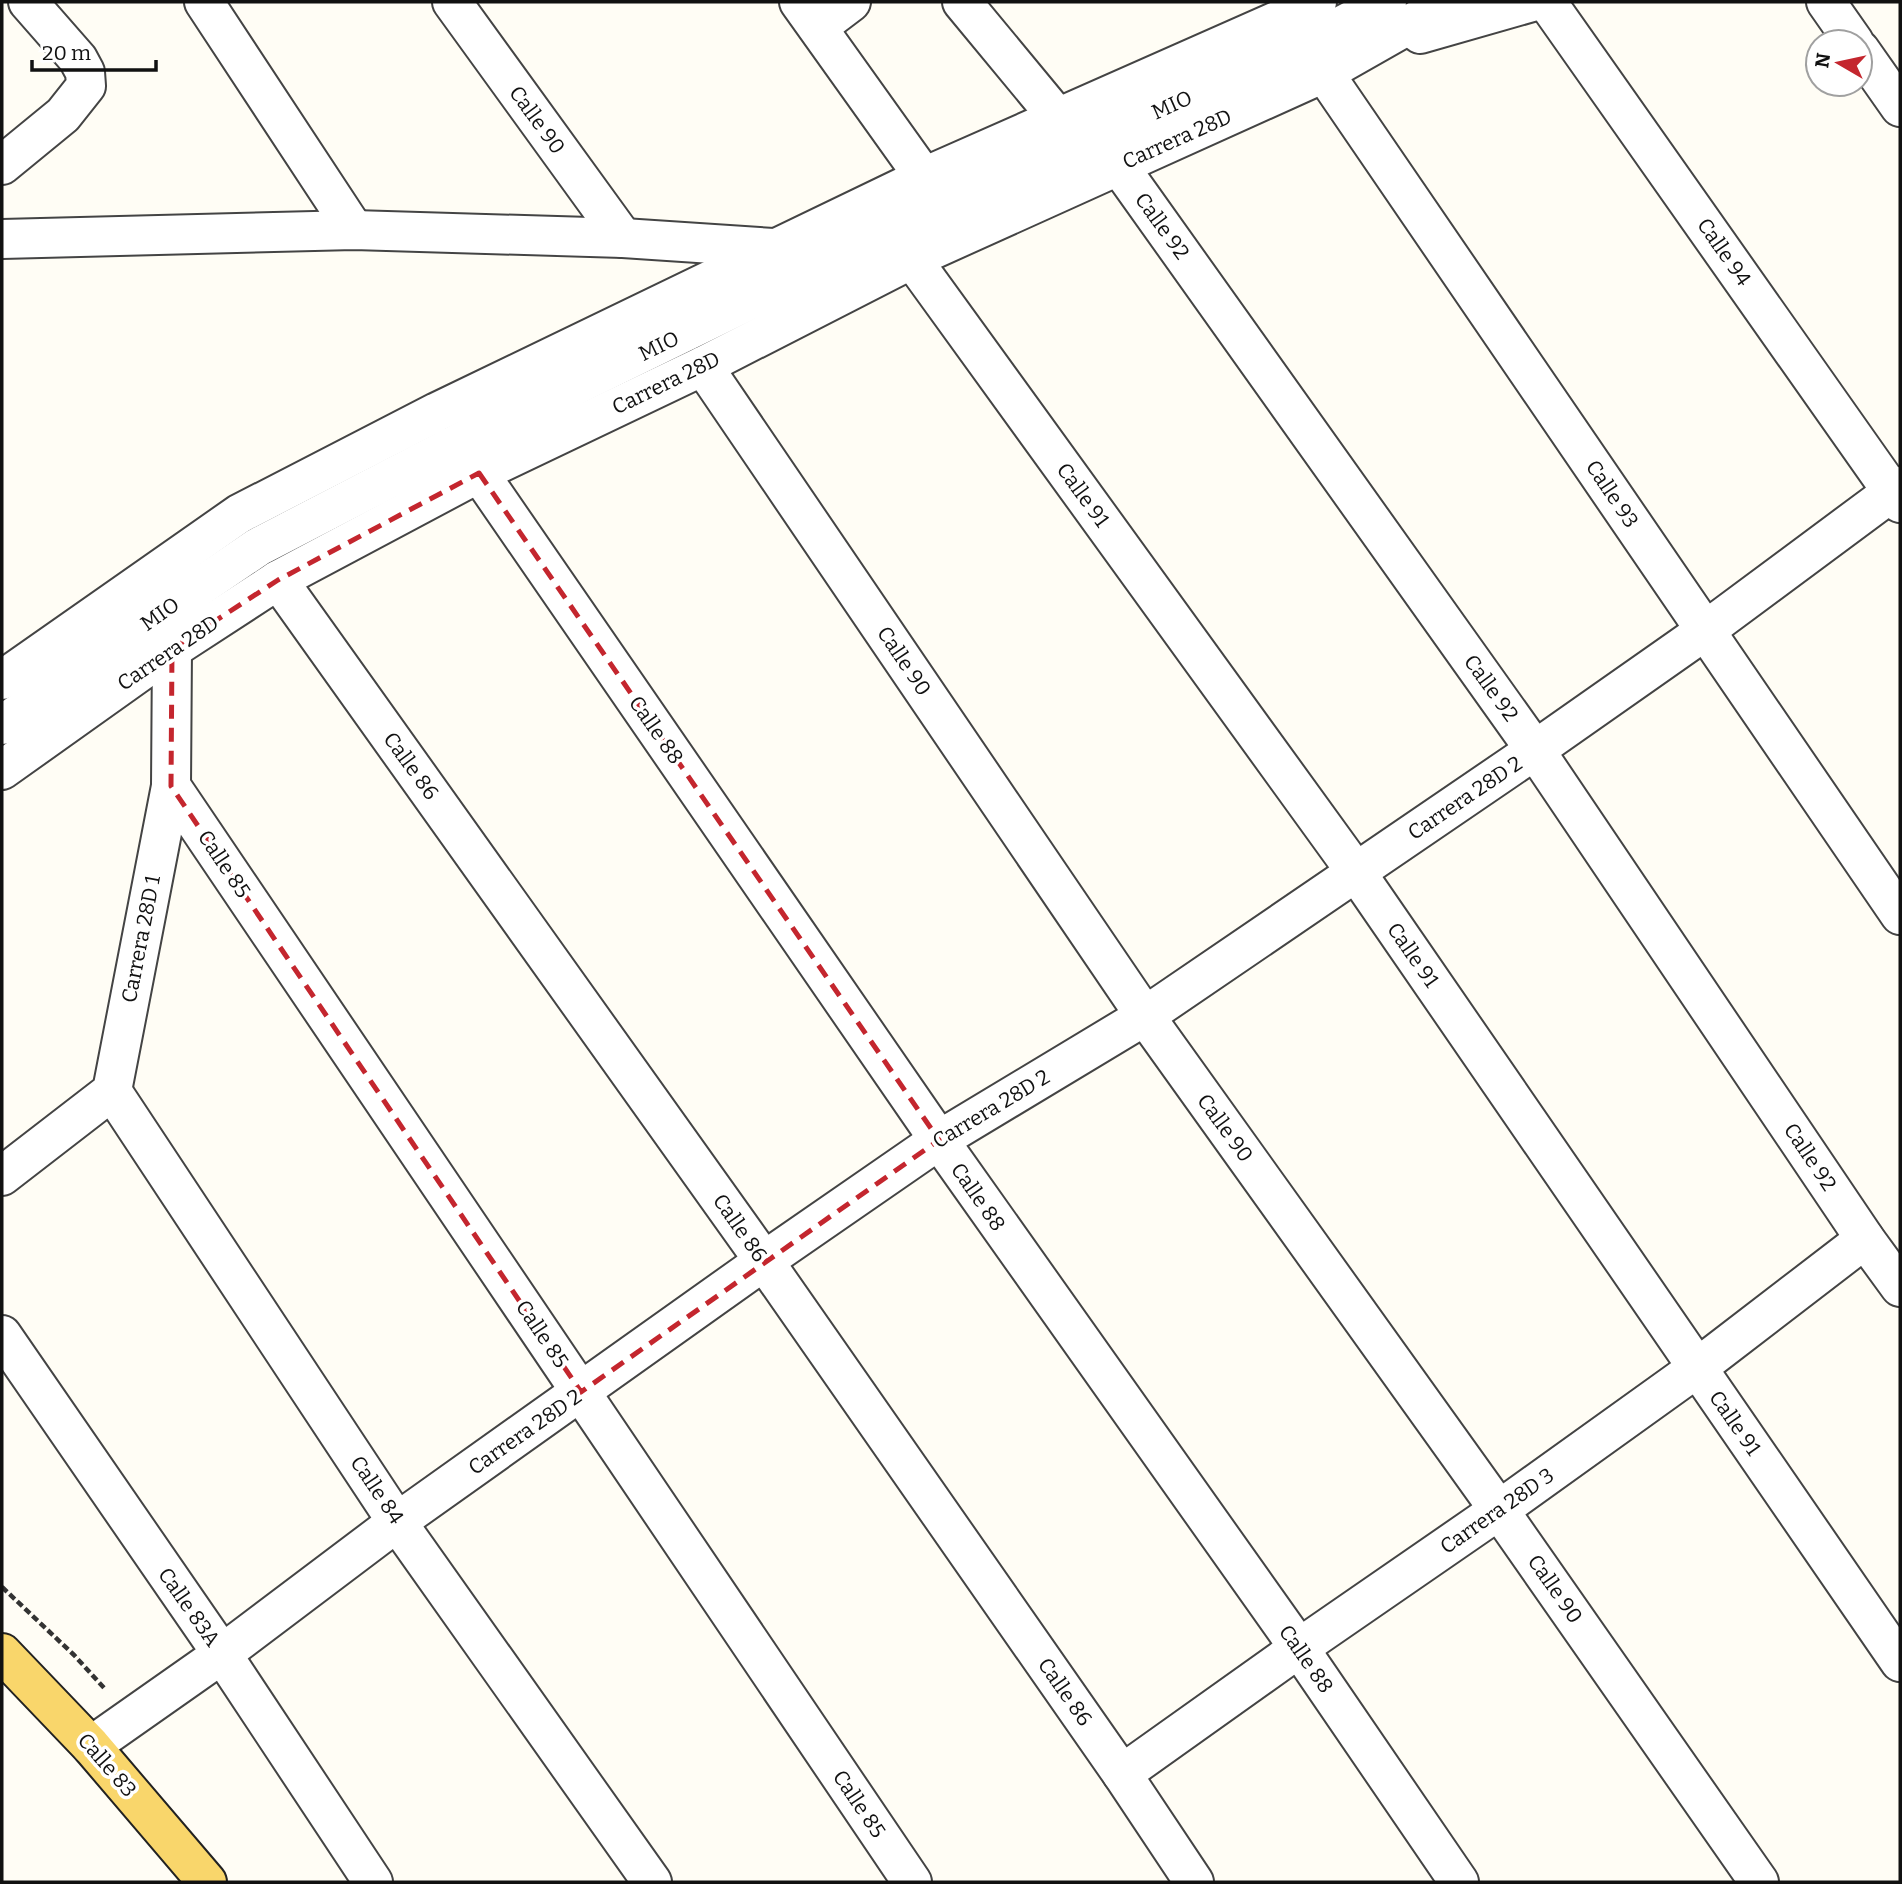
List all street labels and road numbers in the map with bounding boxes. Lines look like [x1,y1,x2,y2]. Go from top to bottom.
street label: Calle 90 [504,81,570,159]
street label: MIO [1148,85,1196,125]
street label: Carrera 28D [1118,103,1236,175]
street label: Calle 92 [1129,188,1195,264]
street label: Calle 94 [1691,213,1757,291]
street label: MIO [635,325,683,367]
street label: Carrera 28D [608,346,724,420]
street label: Calle 93 [1580,455,1644,533]
street label: Calle 91 [1051,458,1115,533]
street label: MIO [135,591,185,637]
street label: Carrera 28D [112,610,224,696]
street label: Calle 90 [871,621,937,701]
street label: Calle 92 [1458,650,1524,726]
street label: Calle 88 [623,691,689,769]
street label: Calle 86 [378,727,444,805]
street label: Carrera 28D 2 [1403,750,1527,846]
street label: Calle 85 [192,825,256,903]
street label: Carrera 28D 1 [116,873,166,1005]
street label: Calle 91 [1381,918,1445,993]
street label: Carrera 28D 2 [928,1064,1054,1154]
street label: Calle 90 [1192,1089,1258,1167]
street label: Calle 92 [1778,1118,1842,1196]
street label: Calle 88 [945,1158,1011,1236]
street label: Calle 86 [707,1189,773,1267]
street label: Calle 85 [510,1295,574,1373]
street label: Carrera 28D 2 [463,1383,587,1481]
street label: Calle 91 [1703,1386,1767,1461]
street label: Calle 84 [345,1451,409,1529]
street label: Carrera 28D 3 [1435,1462,1559,1560]
street label: Calle 90 [1522,1550,1588,1628]
street label: Calle 83A [152,1562,226,1652]
street label: Calle 88 [1273,1620,1339,1698]
street label: Calle 86 [1032,1653,1098,1731]
street label: Calle 83 [72,1728,142,1802]
street label: Calle 85 [827,1765,891,1843]

